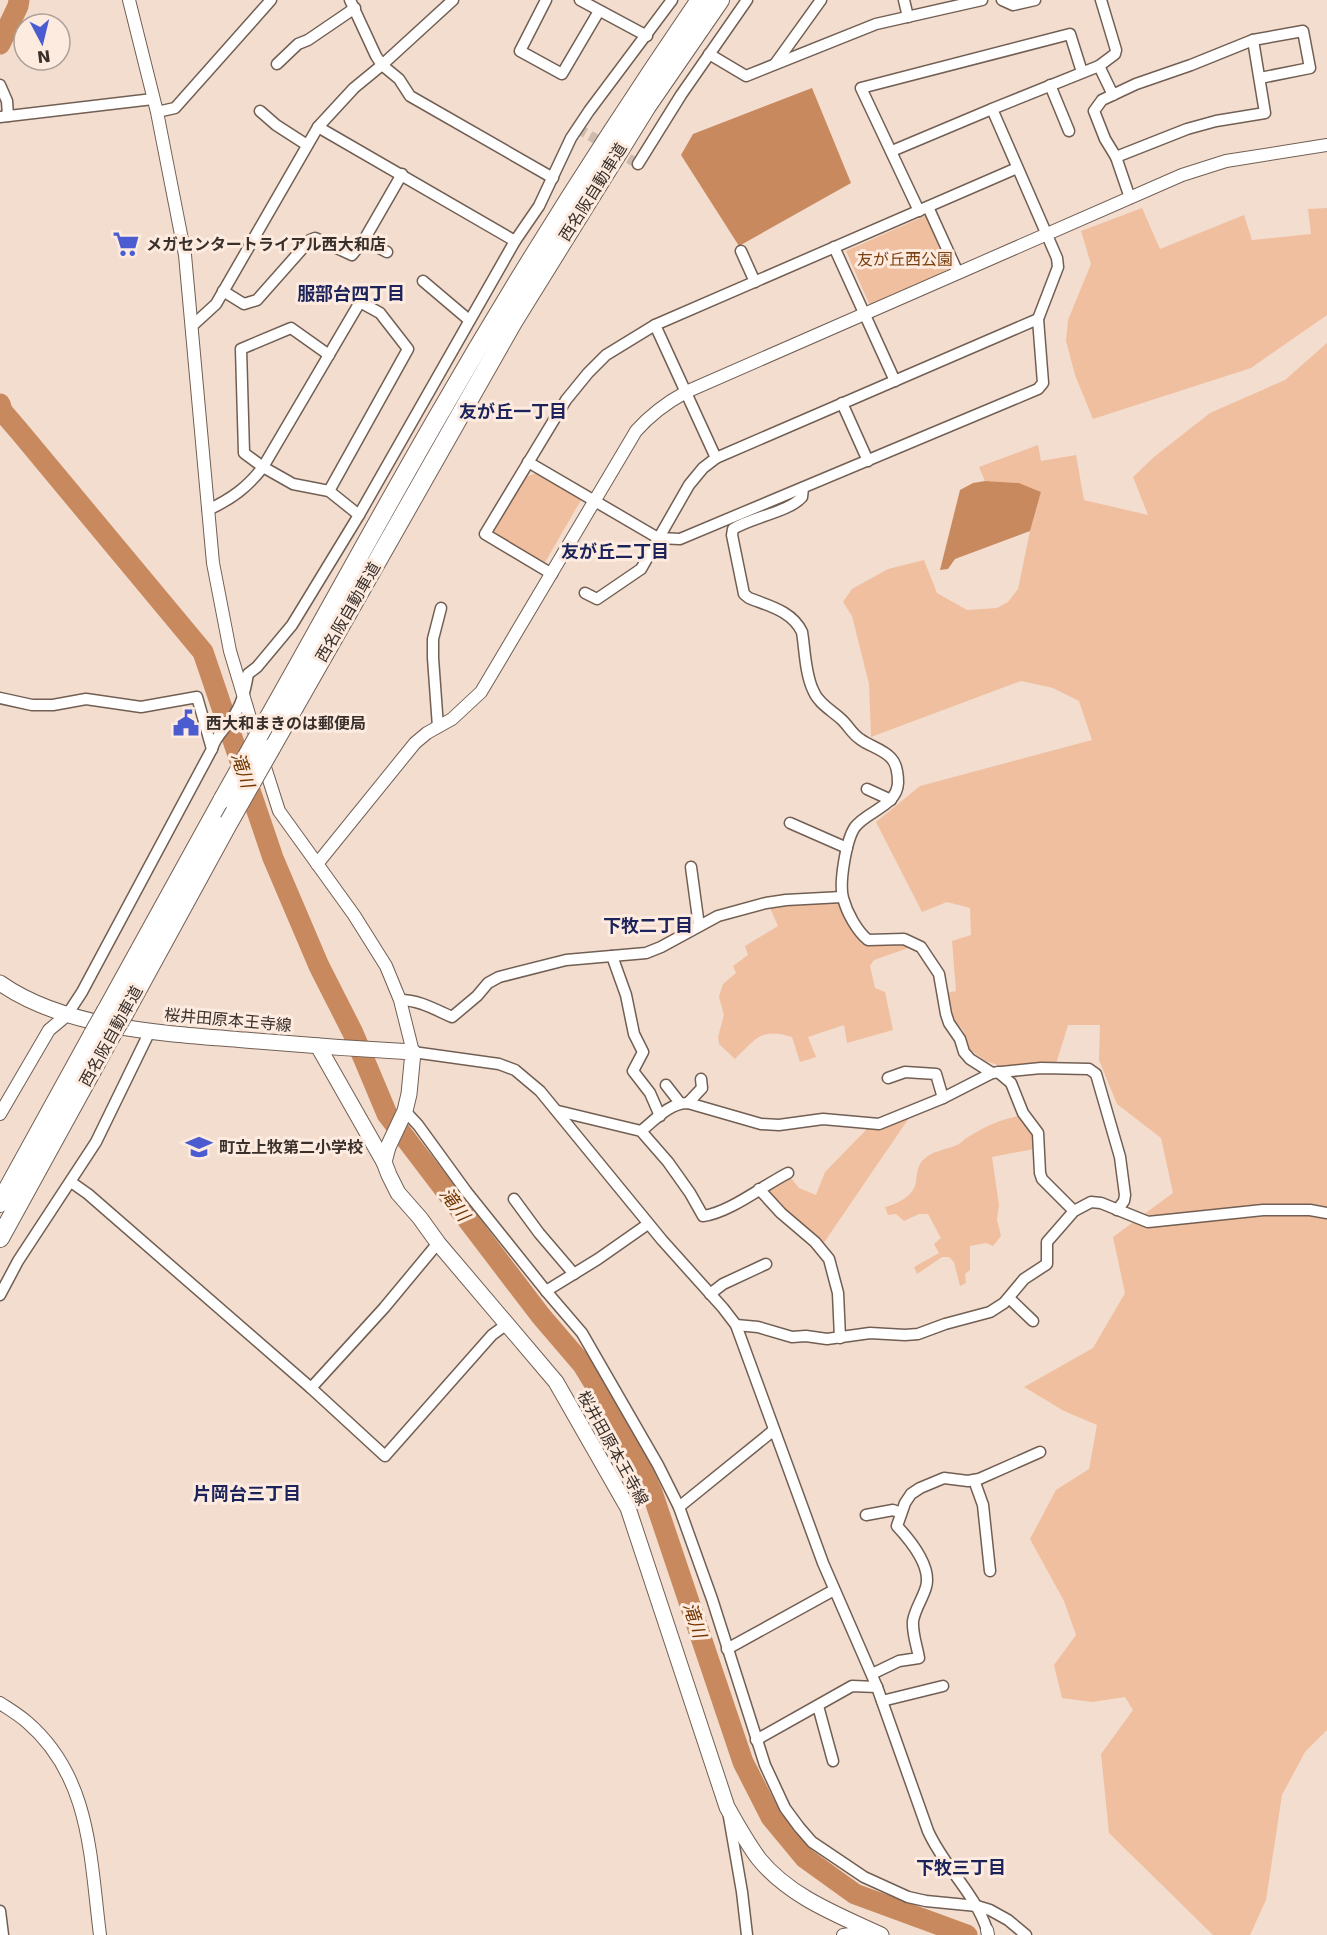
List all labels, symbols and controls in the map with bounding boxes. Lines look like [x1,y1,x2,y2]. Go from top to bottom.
north arrow [12,12,72,72]
text: N [36,46,52,67]
street label: 西名阪自動車道 [555,139,631,245]
supermarket icon: メガセンタートライアル西大和店 [111,229,141,259]
place label: メガセンタートライアル西大和店 [146,235,386,254]
park label: 友が丘西公園 [857,250,953,269]
district label: 服部台四丁目 [297,283,405,304]
district label: 友が丘一丁目 [459,401,567,422]
district label: 友が丘二丁目 [561,541,669,562]
street label: 西名阪自動車道 [312,559,384,665]
public building icon: 西大和まきのは郵便局 [171,708,201,738]
place label: 西大和まきのは郵便局 [206,714,366,733]
water label: 滝川 [227,750,259,792]
district label: 下牧二丁目 [603,915,693,936]
street label: 西名阪自動車道 [76,982,146,1090]
street label: 桜井田原本王寺線 [163,1005,293,1035]
school or university icon: 町立上牧第二小学校 [184,1132,214,1162]
place label: 町立上牧第二小学校 [219,1138,363,1157]
water label: 滝川 [436,1183,475,1226]
street label: 桜井田原本王寺線 [574,1387,652,1509]
district label: 片岡台三丁目 [193,1483,301,1504]
water label: 滝川 [679,1600,711,1642]
district label: 下牧三丁目 [916,1857,1006,1878]

